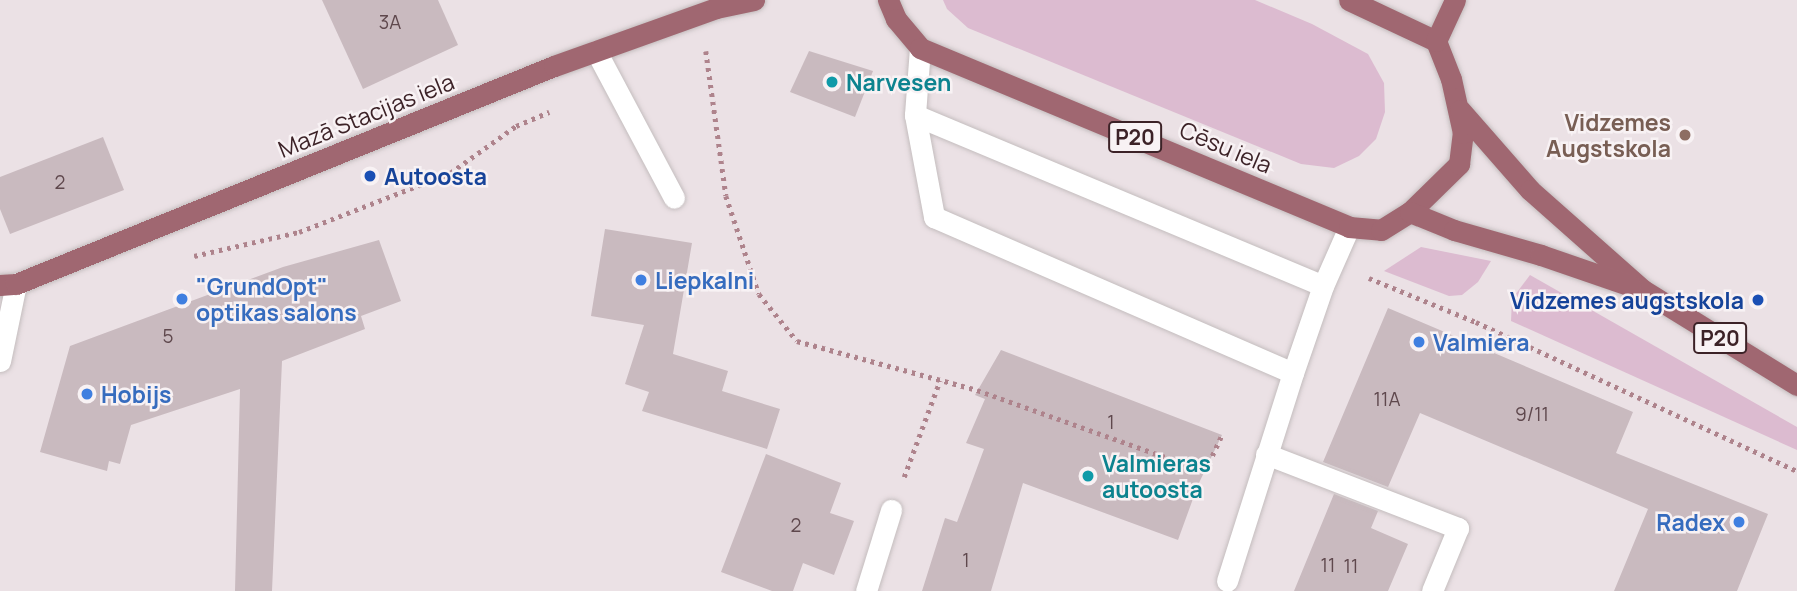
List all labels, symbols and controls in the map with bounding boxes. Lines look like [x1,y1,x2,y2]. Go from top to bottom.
house number: 3A [379,12,401,34]
street label: Mazā Stacijas iela [274,67,458,163]
place label: Narvesen [846,68,951,96]
marker: Narvesen [824,74,840,90]
place label: Vidzemes Augstskola [1546,108,1671,162]
street label: Cēsu iela [1176,115,1276,179]
road number: P20 [1107,120,1163,154]
marker: Vidzemes Augstskola [1677,127,1693,143]
place label: Autoosta [384,162,487,190]
marker: Autoosta [362,168,378,184]
house number: 2 [55,172,65,194]
place label: Liepkalni [655,266,754,294]
place label: "GrundOpt" optikas salons [196,272,357,326]
marker: Liepkalni [633,272,649,288]
place label: Vidzemes augstskola [1510,286,1744,314]
marker: "GrundOpt" optikas salons [174,291,190,307]
marker: Vidzemes augstskola [1750,292,1766,308]
road number: P20 [1692,320,1748,356]
house number: 5 [163,326,173,348]
place label: Valmiera [1433,328,1530,356]
marker: Valmiera [1411,334,1427,350]
place label: Hobijs [101,380,172,408]
marker: Hobijs [79,386,95,402]
house number: 11A [1374,389,1400,411]
house number: 9/11 [1515,404,1549,426]
house number: 1 [1107,412,1115,434]
place label: Valmieras autoosta [1102,449,1211,503]
marker: Valmieras autoosta [1080,468,1096,484]
place label: Radex [1656,508,1725,536]
marker: Radex [1731,514,1747,530]
house number: 2 [791,515,801,537]
house number: 1 [962,550,970,572]
house number: 11 [1321,555,1335,577]
house number: 11 [1344,556,1358,578]

